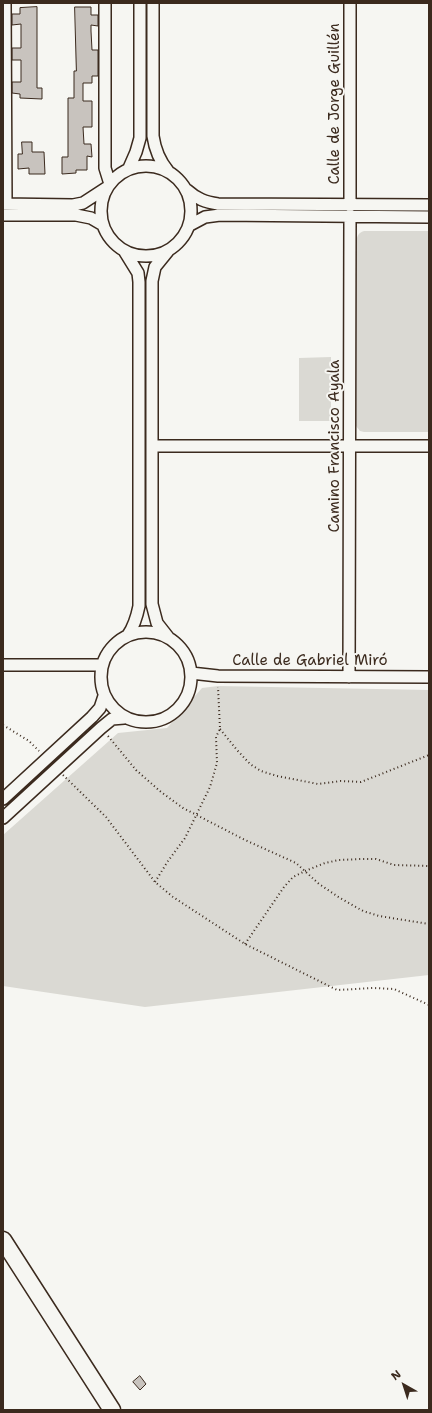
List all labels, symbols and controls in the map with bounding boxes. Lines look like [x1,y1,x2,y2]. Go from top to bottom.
street label: Calle de Jorge Guillén [326,23,344,185]
street label: Camino Francisco Ayala [326,360,344,532]
street label: Calle de Gabriel Miró [232,652,388,670]
north arrow [384,1365,424,1405]
text: N [388,1367,404,1384]

